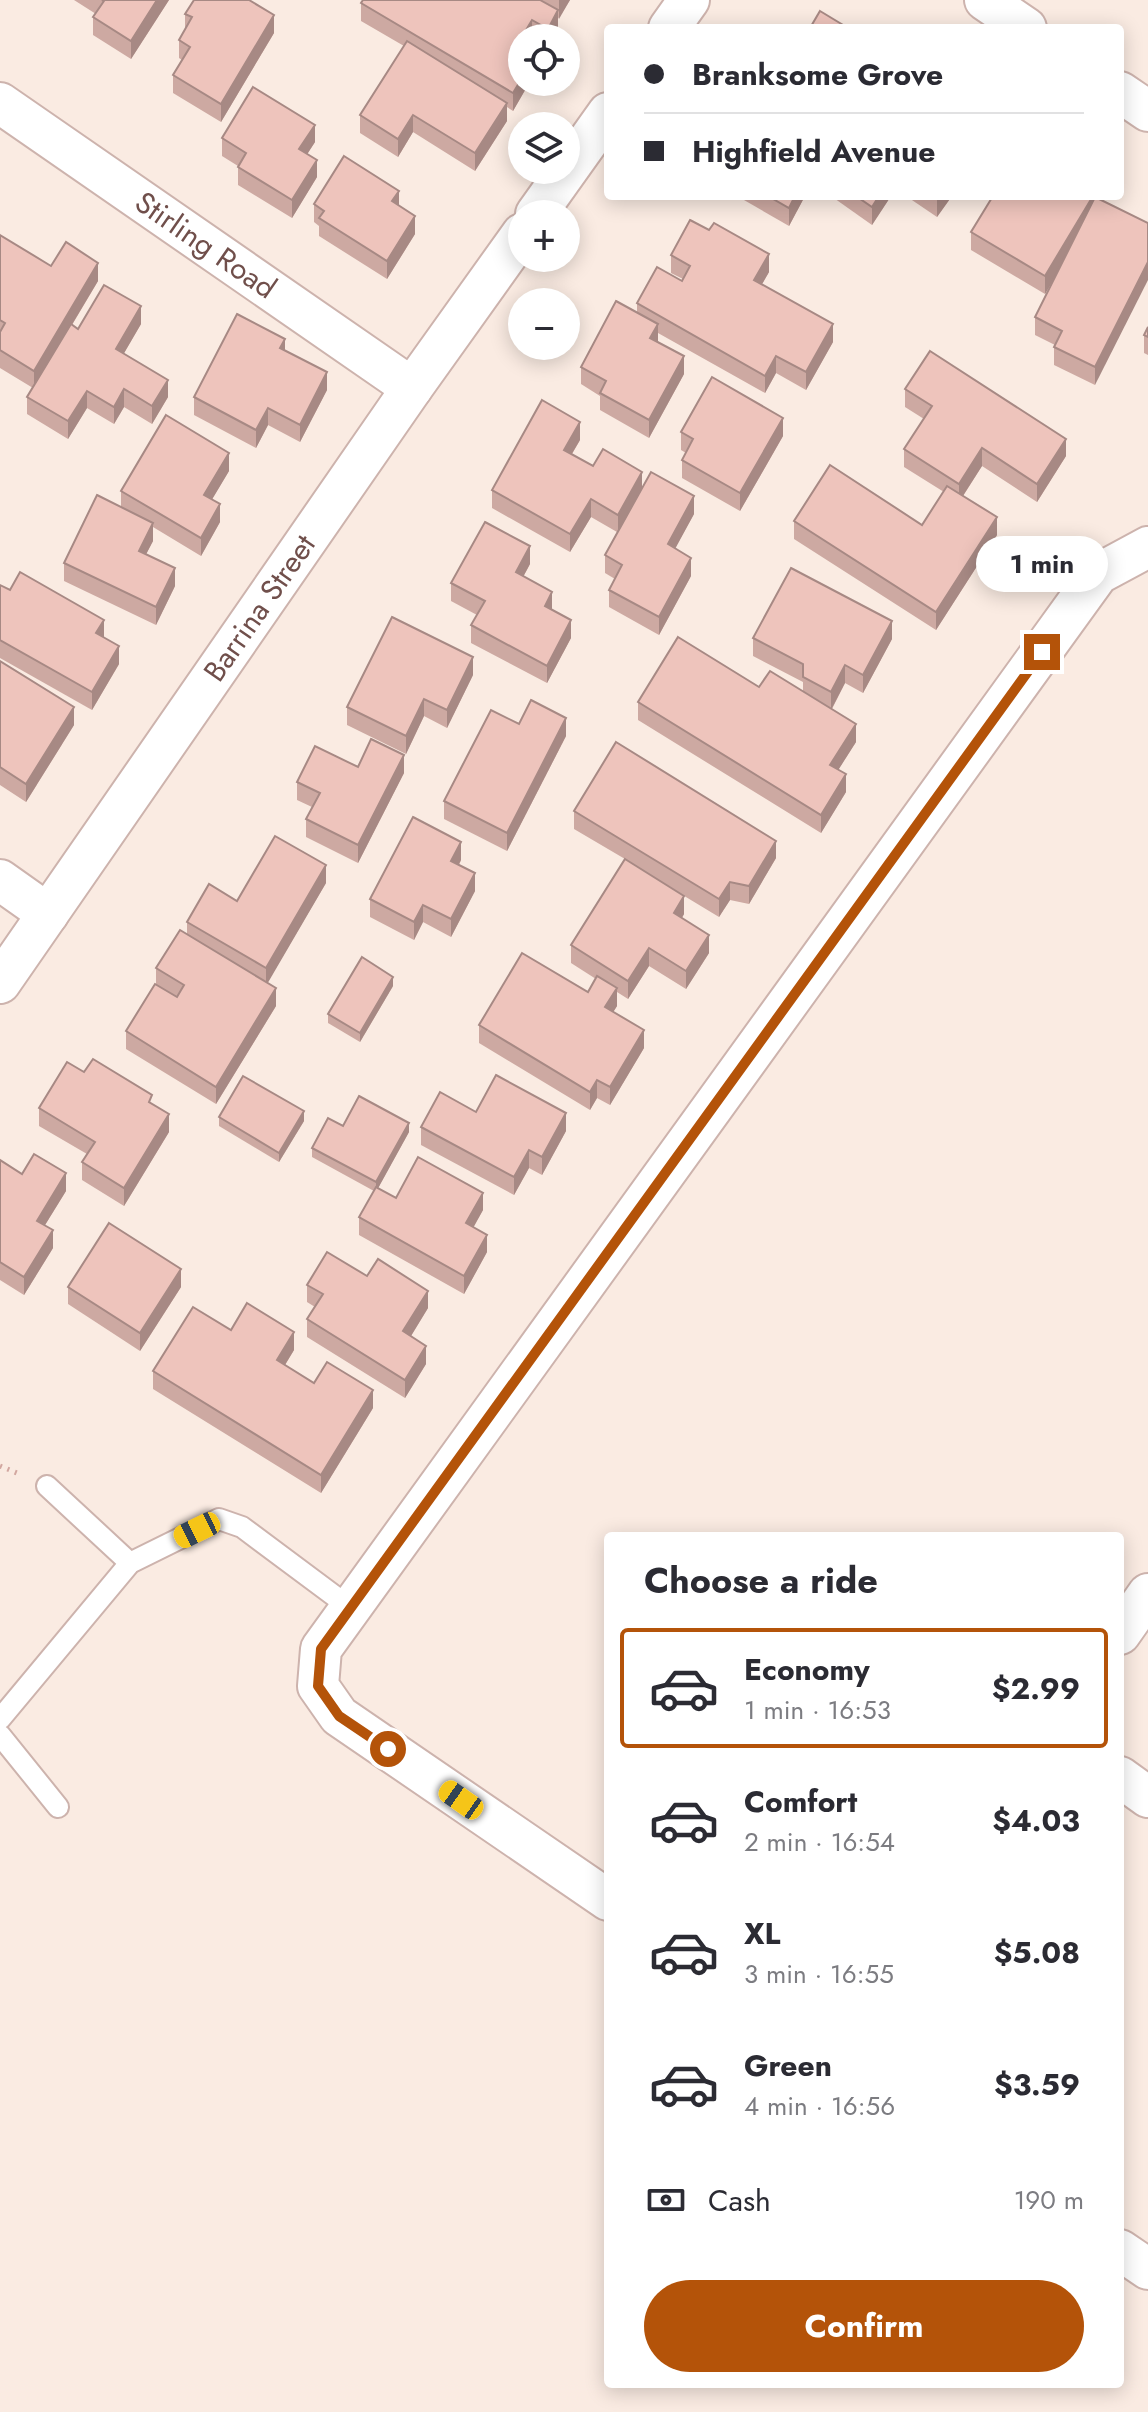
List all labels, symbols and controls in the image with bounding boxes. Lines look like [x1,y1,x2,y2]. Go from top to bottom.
map controls [508,24,580,360]
button: locate [508,24,580,96]
text: Branksome Grove [692,53,943,96]
button: layers [508,112,580,184]
text: Highfield Avenue [692,130,935,173]
street label: Stirling Road [127,181,285,309]
button: + [508,200,580,272]
button: − [508,288,580,360]
street label: Barrina Street [193,525,326,690]
callout: 1 min [976,536,1108,592]
text: 1 min [1010,545,1074,583]
route end [1024,634,1060,670]
car [170,1509,224,1551]
text: Choose a ride [644,1554,878,1606]
text: Economy [744,1648,870,1691]
icon: car [648,1652,720,1724]
text: $2.99 [992,1667,1080,1710]
text: 1 min · 16:53 [744,1691,891,1729]
route start [370,1731,406,1767]
car [434,1776,488,1824]
text: Comfort [744,1780,857,1823]
icon: car [648,1784,720,1856]
text: $4.03 [992,1799,1080,1842]
text: 2 min · 16:54 [744,1823,895,1861]
text: XL [744,1912,780,1955]
icon: car [648,1916,720,1988]
text: $5.08 [994,1931,1080,1974]
text: 3 min · 16:55 [744,1955,894,1993]
text: Green [744,2044,832,2087]
icon: car [648,2048,720,2120]
text: $3.59 [994,2063,1080,2106]
text: 4 min · 16:56 [744,2087,895,2125]
icon: cash [644,2178,688,2222]
text: Cash [708,2179,771,2222]
text: 190 m [1014,2181,1084,2219]
button: Confirm [644,2280,1084,2372]

